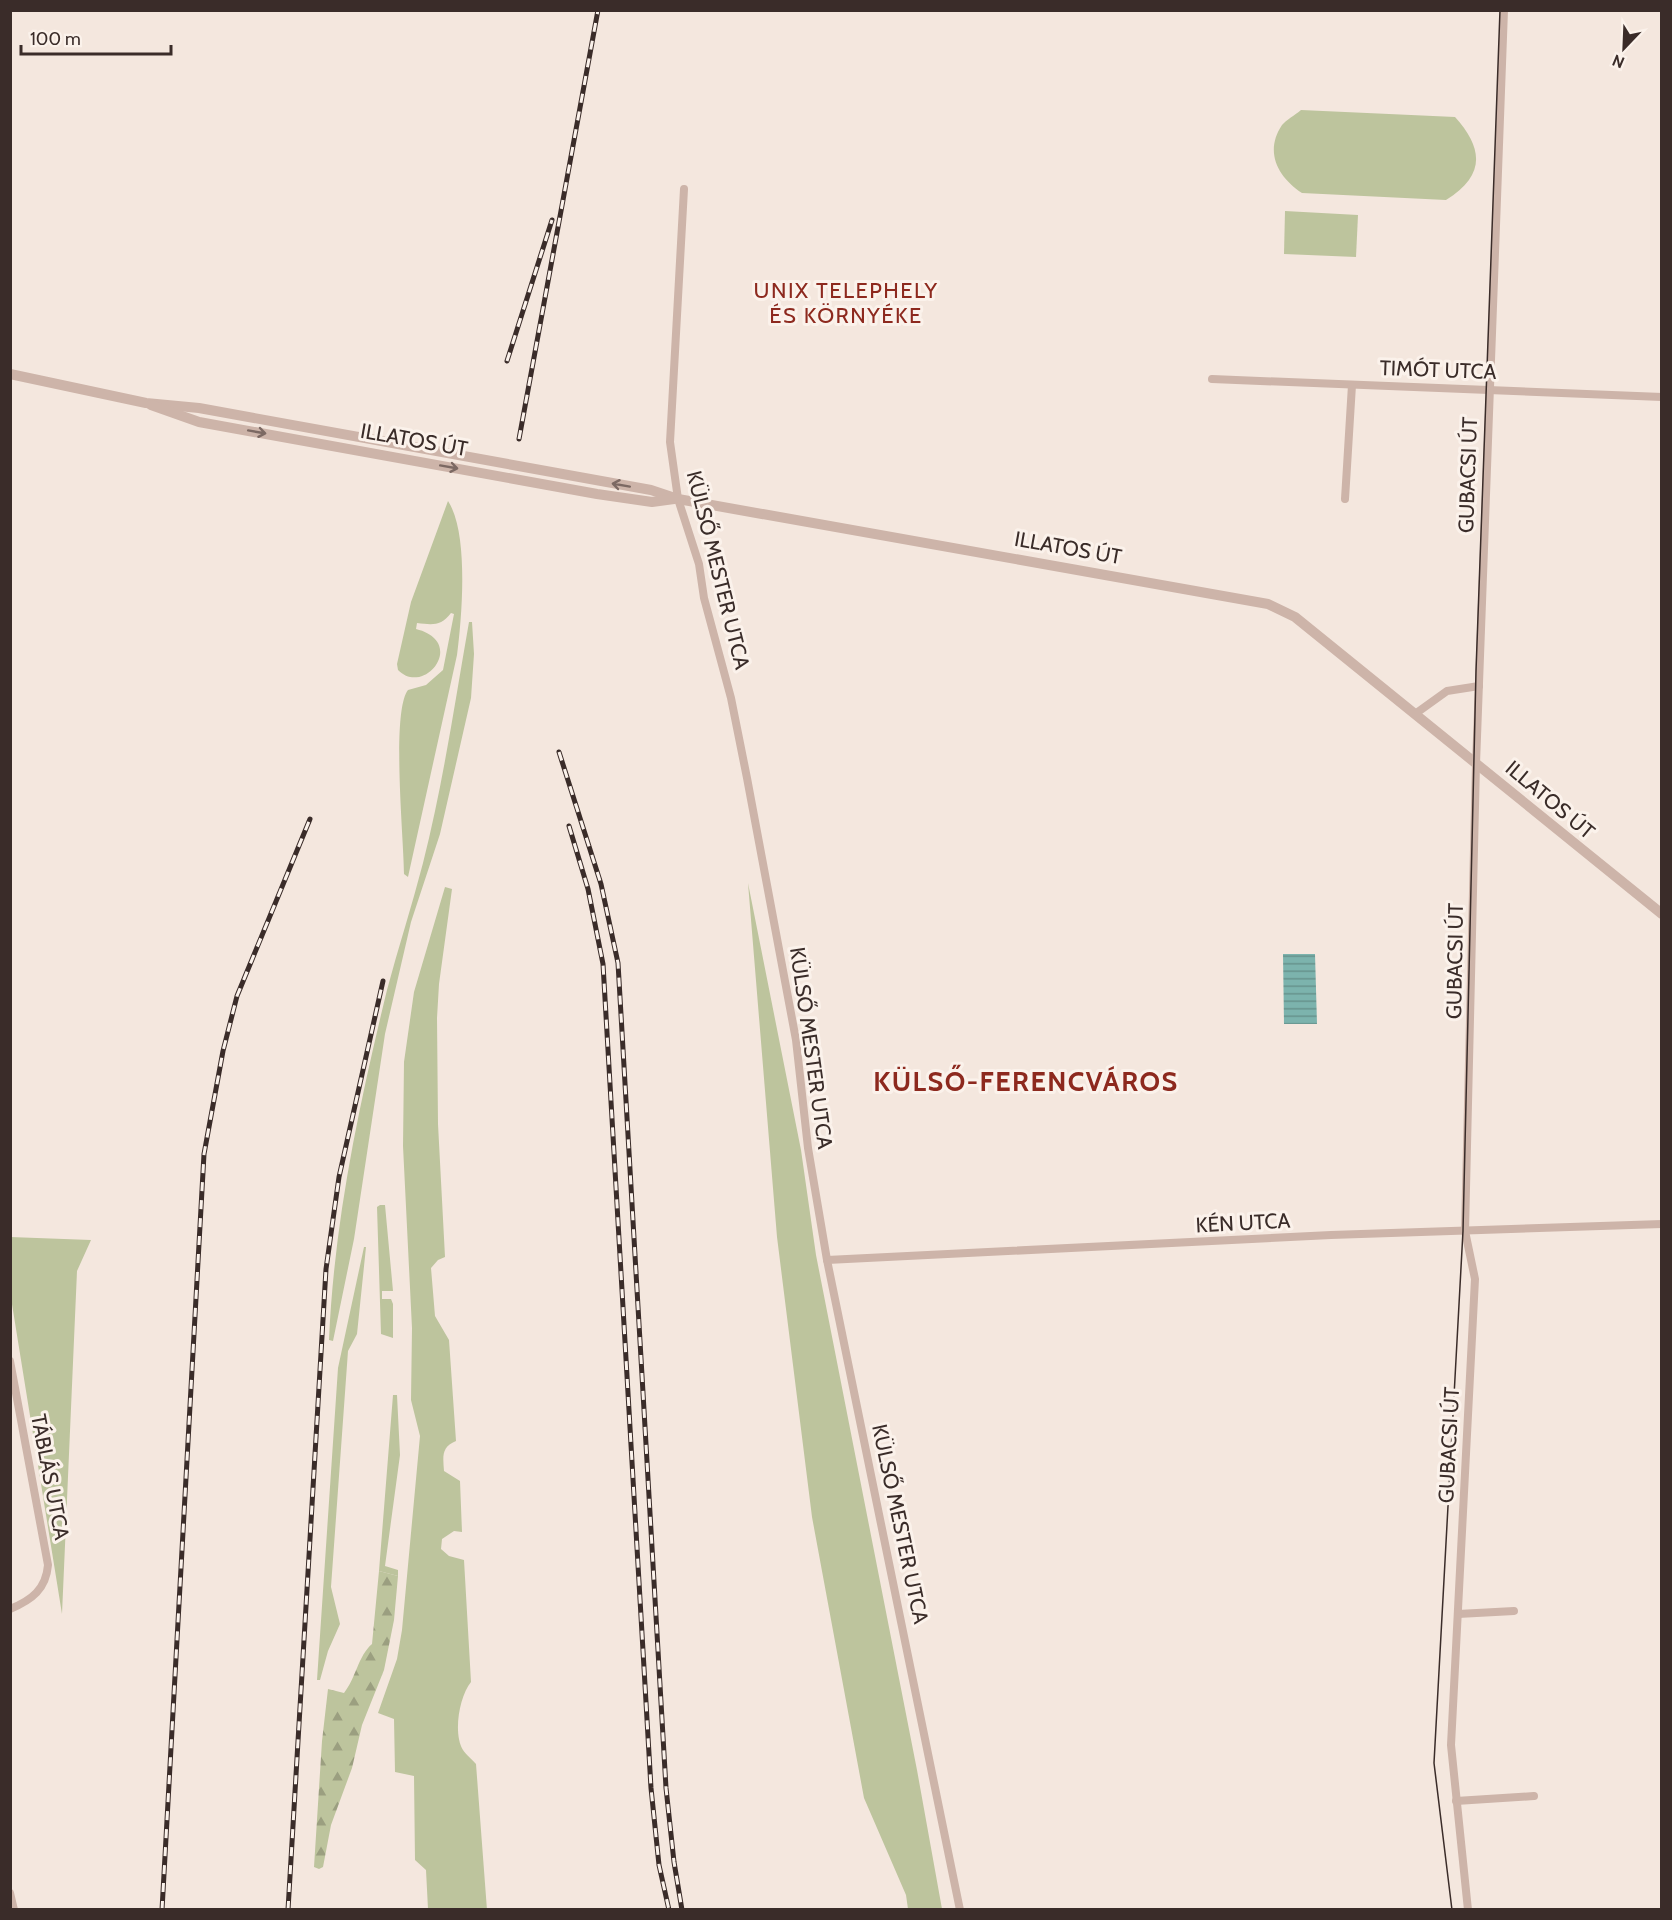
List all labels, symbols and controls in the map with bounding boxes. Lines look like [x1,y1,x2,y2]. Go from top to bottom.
scale bar [21,18,171,56]
north arrow [1594,18,1654,78]
text: 100 m [30,28,81,50]
text: N [1609,50,1627,72]
district label: UNIX TELEPHELY ÉS KÖRNYÉKE [754,277,938,329]
street label: TIMÓT UTCA [1379,355,1497,384]
street label: GUBACSI ÚT [1453,416,1482,534]
street label: ILLATOS ÚT [359,418,470,461]
one-way arrow [247,427,266,438]
one-way arrow [439,461,458,472]
street label: KÜLSŐ MESTER UTCA [682,468,756,672]
one-way arrow [612,479,631,490]
street label: ILLATOS ÚT [1013,526,1124,569]
street label: ILLATOS ÚT [1501,755,1600,844]
street label: GUBACSI ÚT [1441,903,1468,1019]
street label: KÜLSŐ MESTER UTCA [785,945,839,1151]
district label: KÜLSŐ-FERENCVÁROS [873,1064,1179,1098]
street label: KÉN UTCA [1195,1208,1291,1237]
street label: GUBACSI ÚT [1433,1386,1464,1504]
street label: TÁBLÁS UTCA [26,1412,75,1542]
street label: KÜLSŐ MESTER UTCA [867,1422,935,1626]

